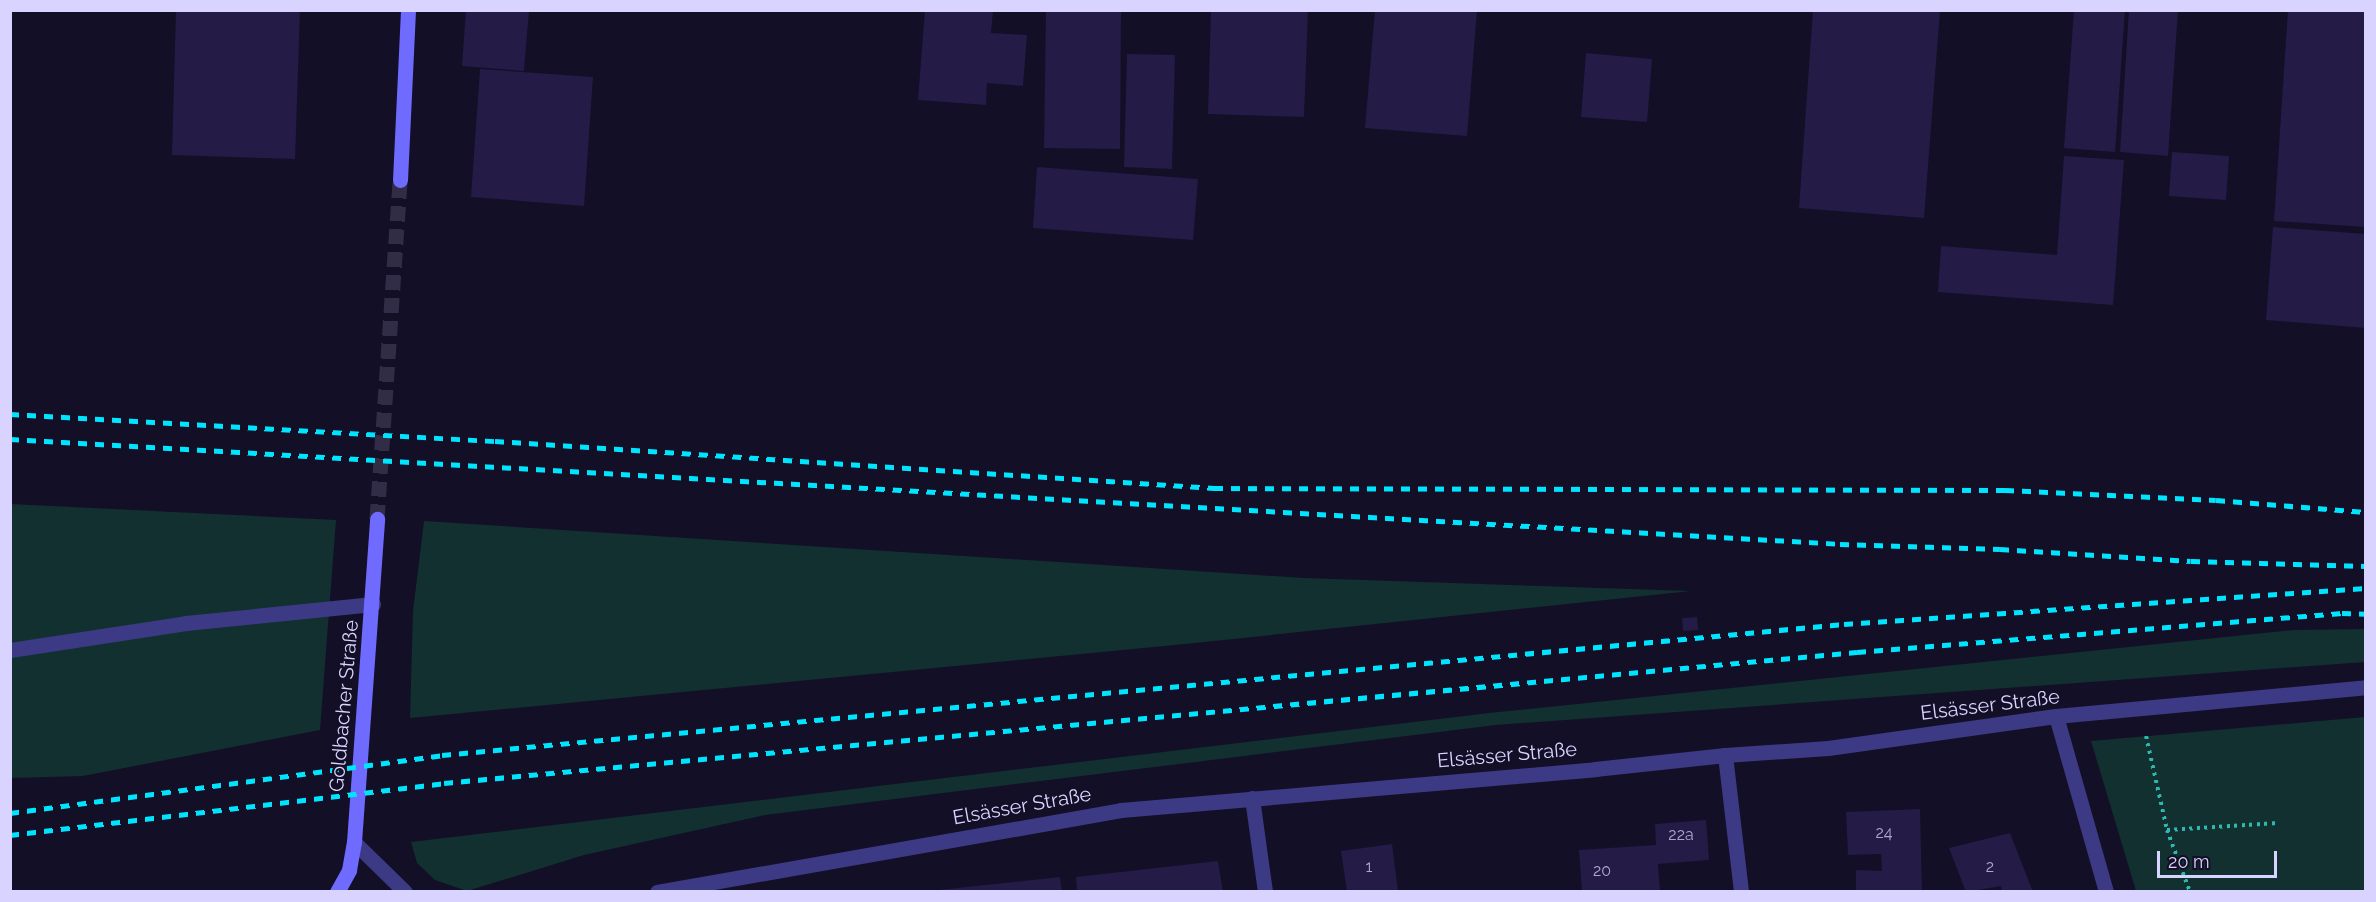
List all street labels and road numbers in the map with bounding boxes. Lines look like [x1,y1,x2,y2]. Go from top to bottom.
street label: Goldbacher Straße [325,619,363,793]
street label: Elsässer Straße [1919,685,2061,725]
street label: Elsässer Straße [1436,737,1578,773]
street label: Elsässer Straße [951,782,1093,830]

